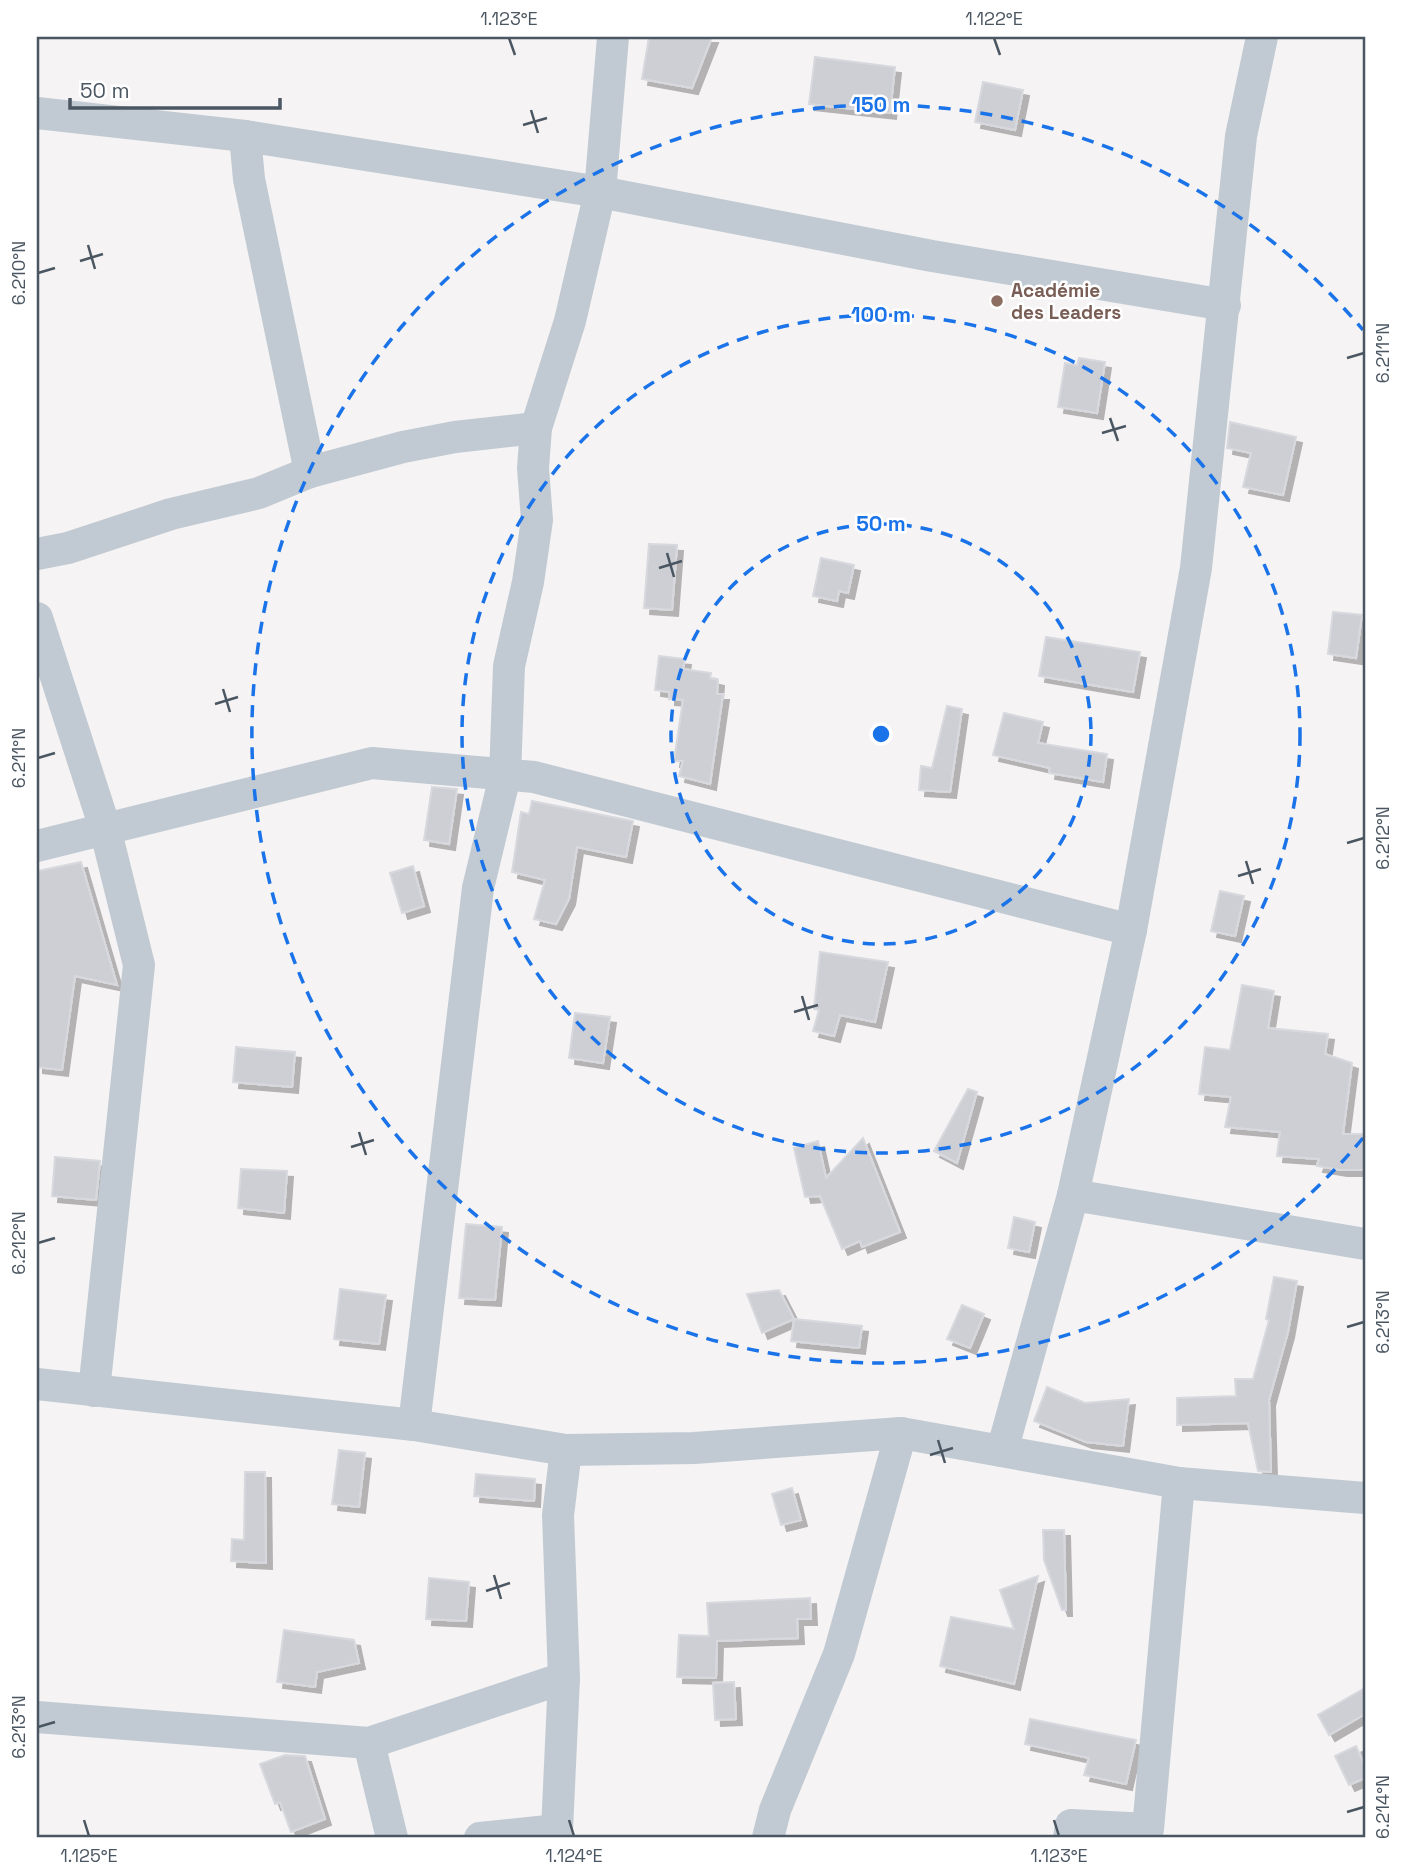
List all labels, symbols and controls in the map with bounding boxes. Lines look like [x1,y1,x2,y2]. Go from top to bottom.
text: 1.123°E [480,7,538,30]
text: 1.122°E [965,7,1023,30]
scale bar [70,66,280,110]
text: 50 m [80,77,130,104]
text: 150 m [852,91,910,118]
text: 6.210°N [7,241,30,305]
place label: Académie des Leaders [1011,278,1121,325]
marker: Académie des Leaders [989,293,1005,309]
text: 100 m [851,301,911,328]
text: 6.211°N [1371,323,1394,383]
text: 50 m [856,510,906,537]
centre of rings [869,722,893,746]
text: 6.211°N [7,728,30,788]
text: 6.212°N [1371,806,1394,870]
text: 6.212°N [7,1211,30,1275]
text: 6.213°N [1371,1290,1394,1354]
text: 6.213°N [7,1695,30,1759]
text: 6.214°N [1371,1775,1394,1839]
text: 1.125°E [60,1844,118,1867]
text: 1.124°E [545,1844,603,1867]
text: 1.123°E [1030,1844,1088,1867]

